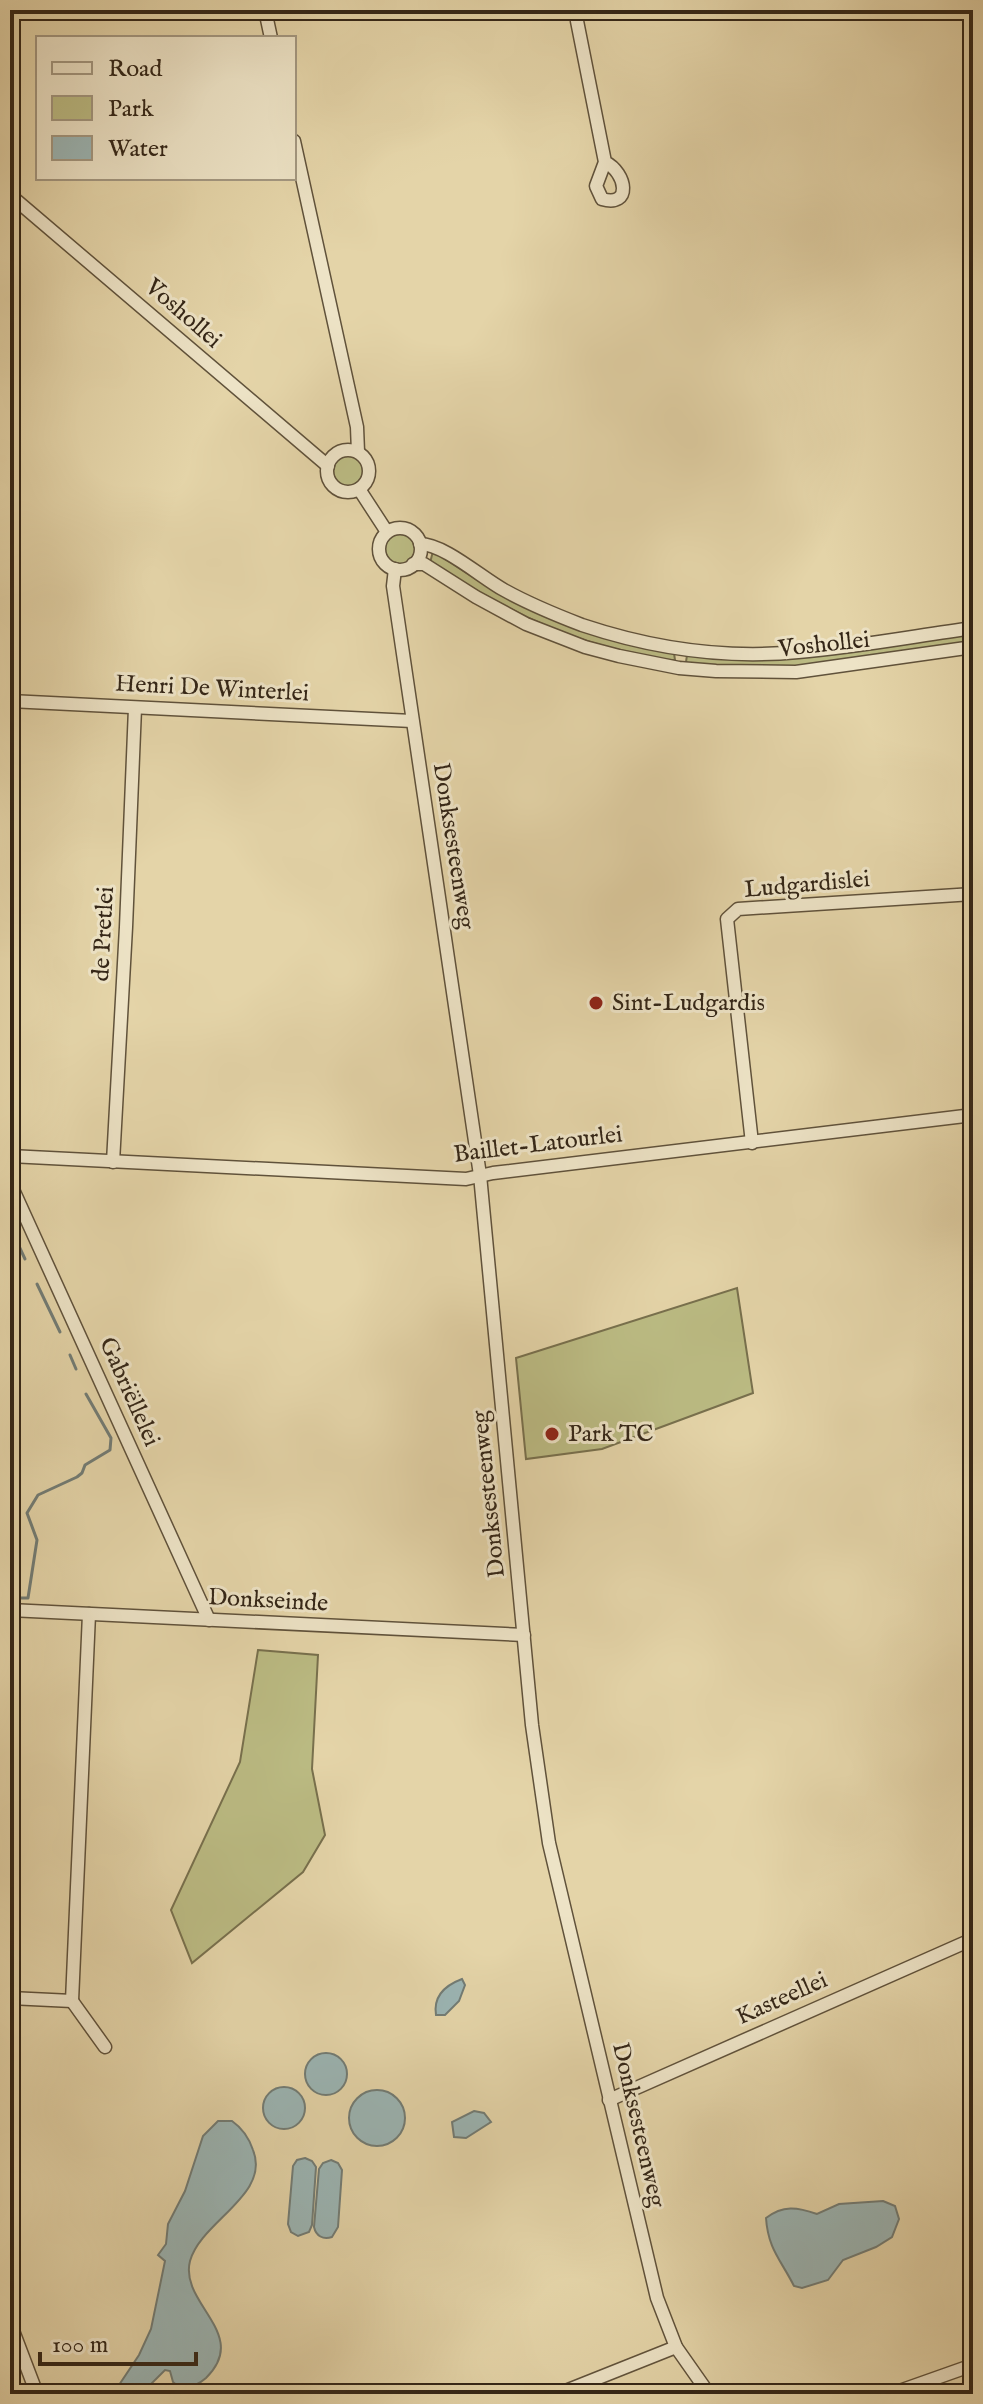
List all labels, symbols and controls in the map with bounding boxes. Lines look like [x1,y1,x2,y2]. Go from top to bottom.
legend [36,36,296,180]
text: Road [108,54,162,85]
text: Park [108,94,154,125]
text: Water [108,134,168,165]
street label: Voshollei [137,272,228,356]
street label: Voshollei [776,625,871,665]
street label: Henri De Winterlei [114,668,310,710]
street label: Donksesteenweg [425,761,482,932]
street label: Ludgardislei [743,864,871,906]
street label: de Pretlei [86,886,122,982]
place label: Sint-Ludgardis [612,988,765,1019]
marker: Sint-Ludgardis [587,994,605,1012]
street label: Baillet-Latourlei [452,1119,624,1171]
street label: Gabriëllelei [91,1333,167,1451]
street label: Donksesteenweg [465,1408,513,1579]
place label: Park TC [568,1419,654,1450]
marker: Park TC [543,1425,561,1443]
street label: Donkseinde [207,1582,329,1620]
street label: Kasteellei [731,1965,833,2033]
street label: Donksesteenweg [604,2040,672,2211]
scale bar [40,2316,196,2366]
text: 100 m [52,2330,108,2361]

